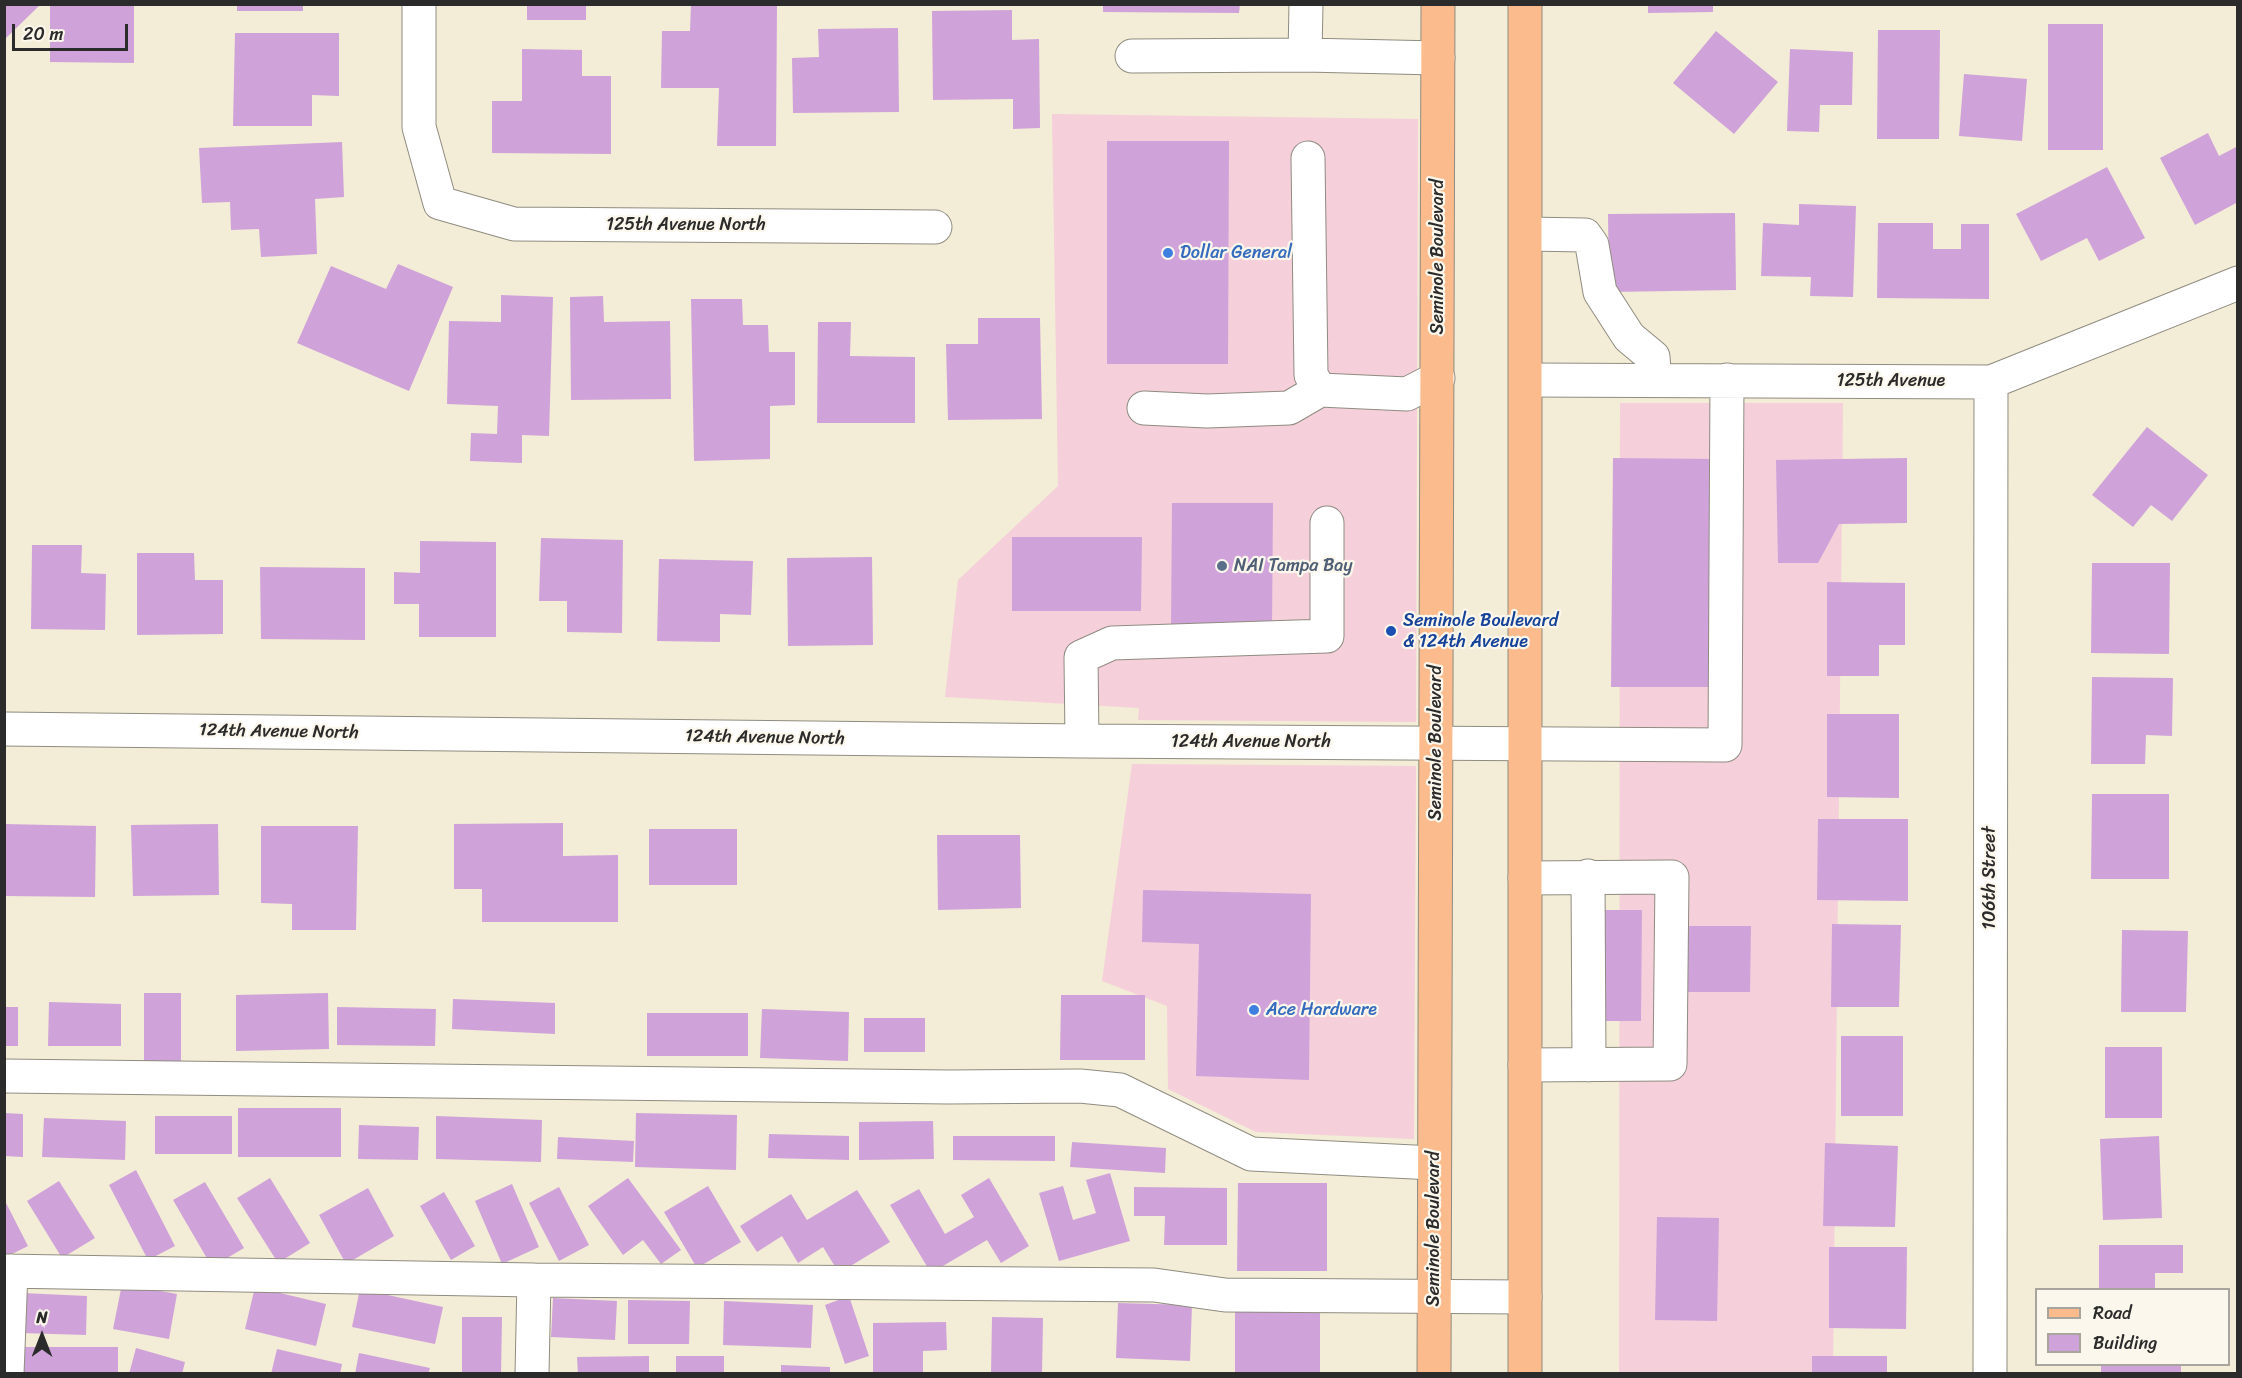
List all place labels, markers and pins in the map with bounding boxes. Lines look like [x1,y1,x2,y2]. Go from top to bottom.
place label: Dollar General [1180,242,1292,264]
marker: Dollar General [1161,246,1175,260]
place label: NAI Tampa Bay [1234,555,1353,577]
marker: NAI Tampa Bay [1215,559,1229,573]
place label: Seminole Boulevard & 124th Avenue [1403,610,1558,652]
marker: Seminole Boulevard & 124th Avenue [1384,624,1398,638]
place label: Ace Hardware [1266,999,1377,1021]
marker: Ace Hardware [1247,1003,1261,1017]

